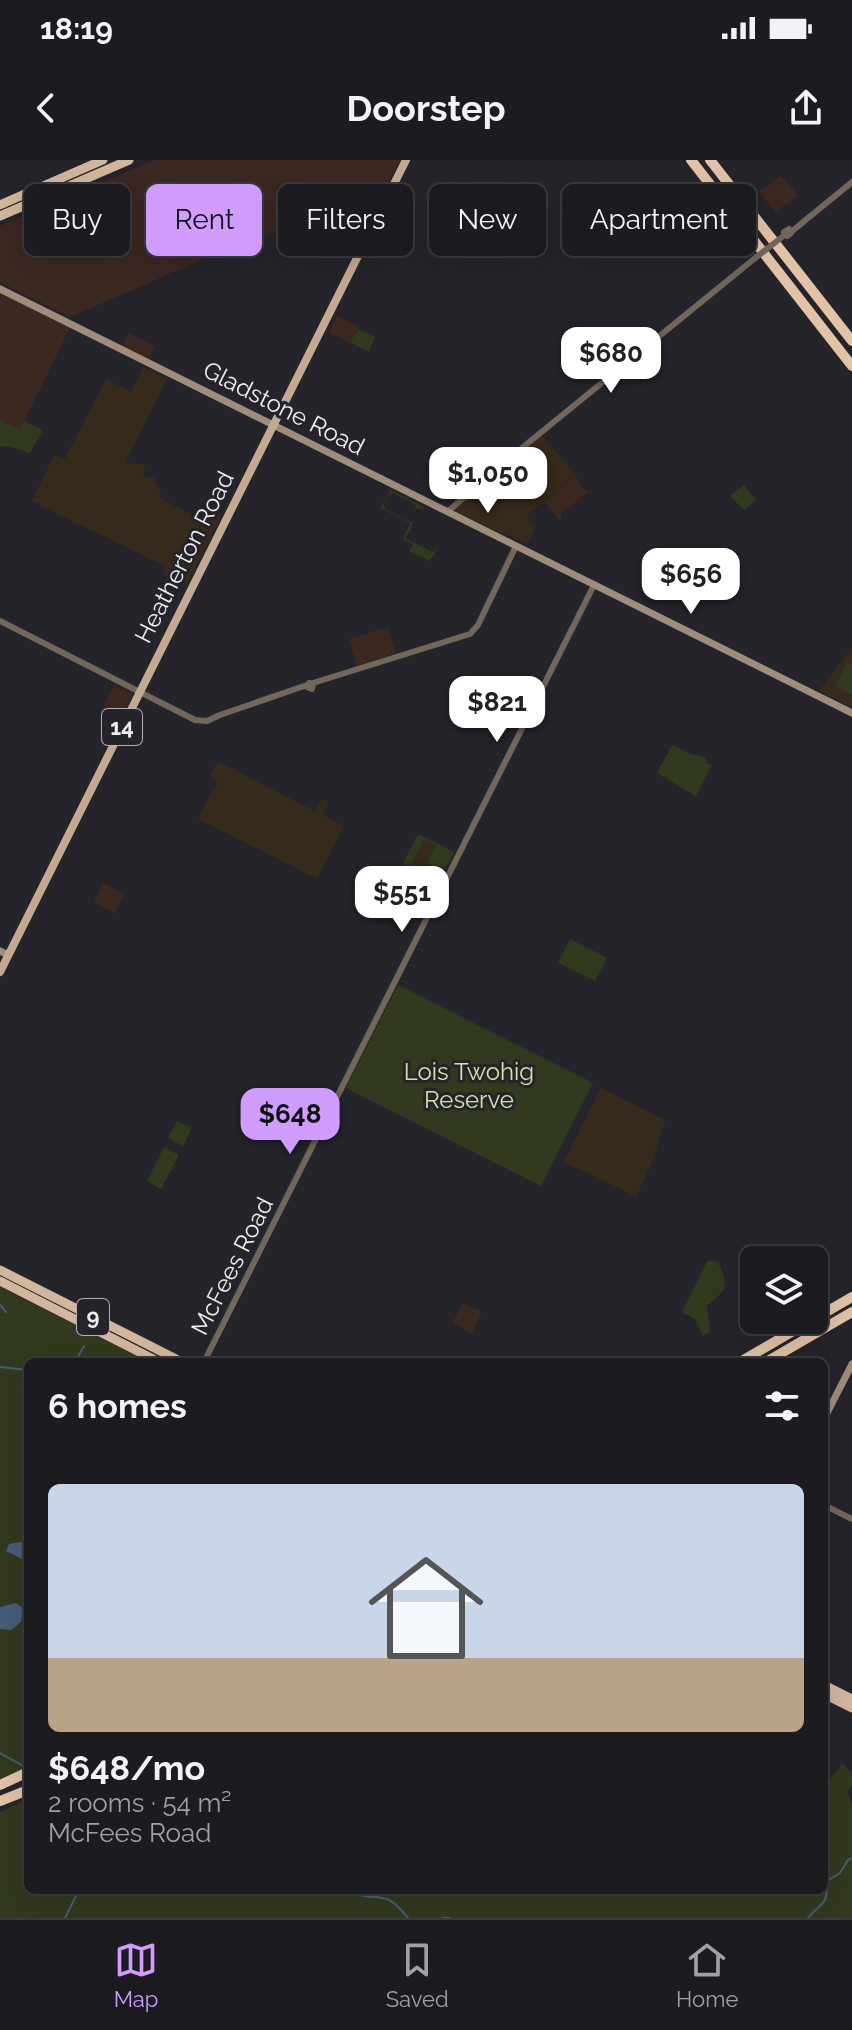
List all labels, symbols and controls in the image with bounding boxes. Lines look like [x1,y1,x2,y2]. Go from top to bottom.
text: 18:19 [40,11,113,46]
icon: back [24,86,68,130]
icon: share [784,86,828,130]
text: Doorstep [346,87,506,129]
chip: Buy [24,184,130,256]
chip: Rent [146,184,262,256]
chip: Filters [278,184,413,256]
chip: New [429,184,546,256]
chip: Apartment [562,184,756,256]
pin: $680 [564,327,658,395]
text: $680 [579,338,643,368]
street label: Gladstone Road [198,355,370,461]
pin: $1,050 [423,447,553,515]
text: $1,050 [447,458,529,488]
street label: Heatherton Road [128,466,240,648]
pin: $656 [644,548,738,616]
text: $656 [660,559,722,589]
pin: $821 [450,676,544,744]
text: $821 [467,687,527,717]
road number: 14 [102,709,142,745]
pin: $551 [355,866,449,934]
text: $551 [373,877,431,907]
park label: Lois Twohig Reserve [404,1057,534,1114]
pin: $648 [243,1088,337,1156]
text: $648 [259,1099,321,1129]
street label: McFees Road [185,1192,279,1340]
map controls [740,1246,828,1334]
button: layers [740,1246,828,1334]
road number: 9 [77,1299,109,1335]
icon: filters [760,1384,804,1428]
text: 6 homes [48,1386,187,1426]
icon: home [354,1536,498,1680]
text: $648/mo [48,1748,205,1788]
text: 2 rooms · 54 m² [48,1788,231,1818]
text: McFees Road [48,1818,211,1848]
tab: Map [114,1938,158,2012]
tab: Saved [386,1938,449,2012]
tab: Home [676,1938,738,2012]

